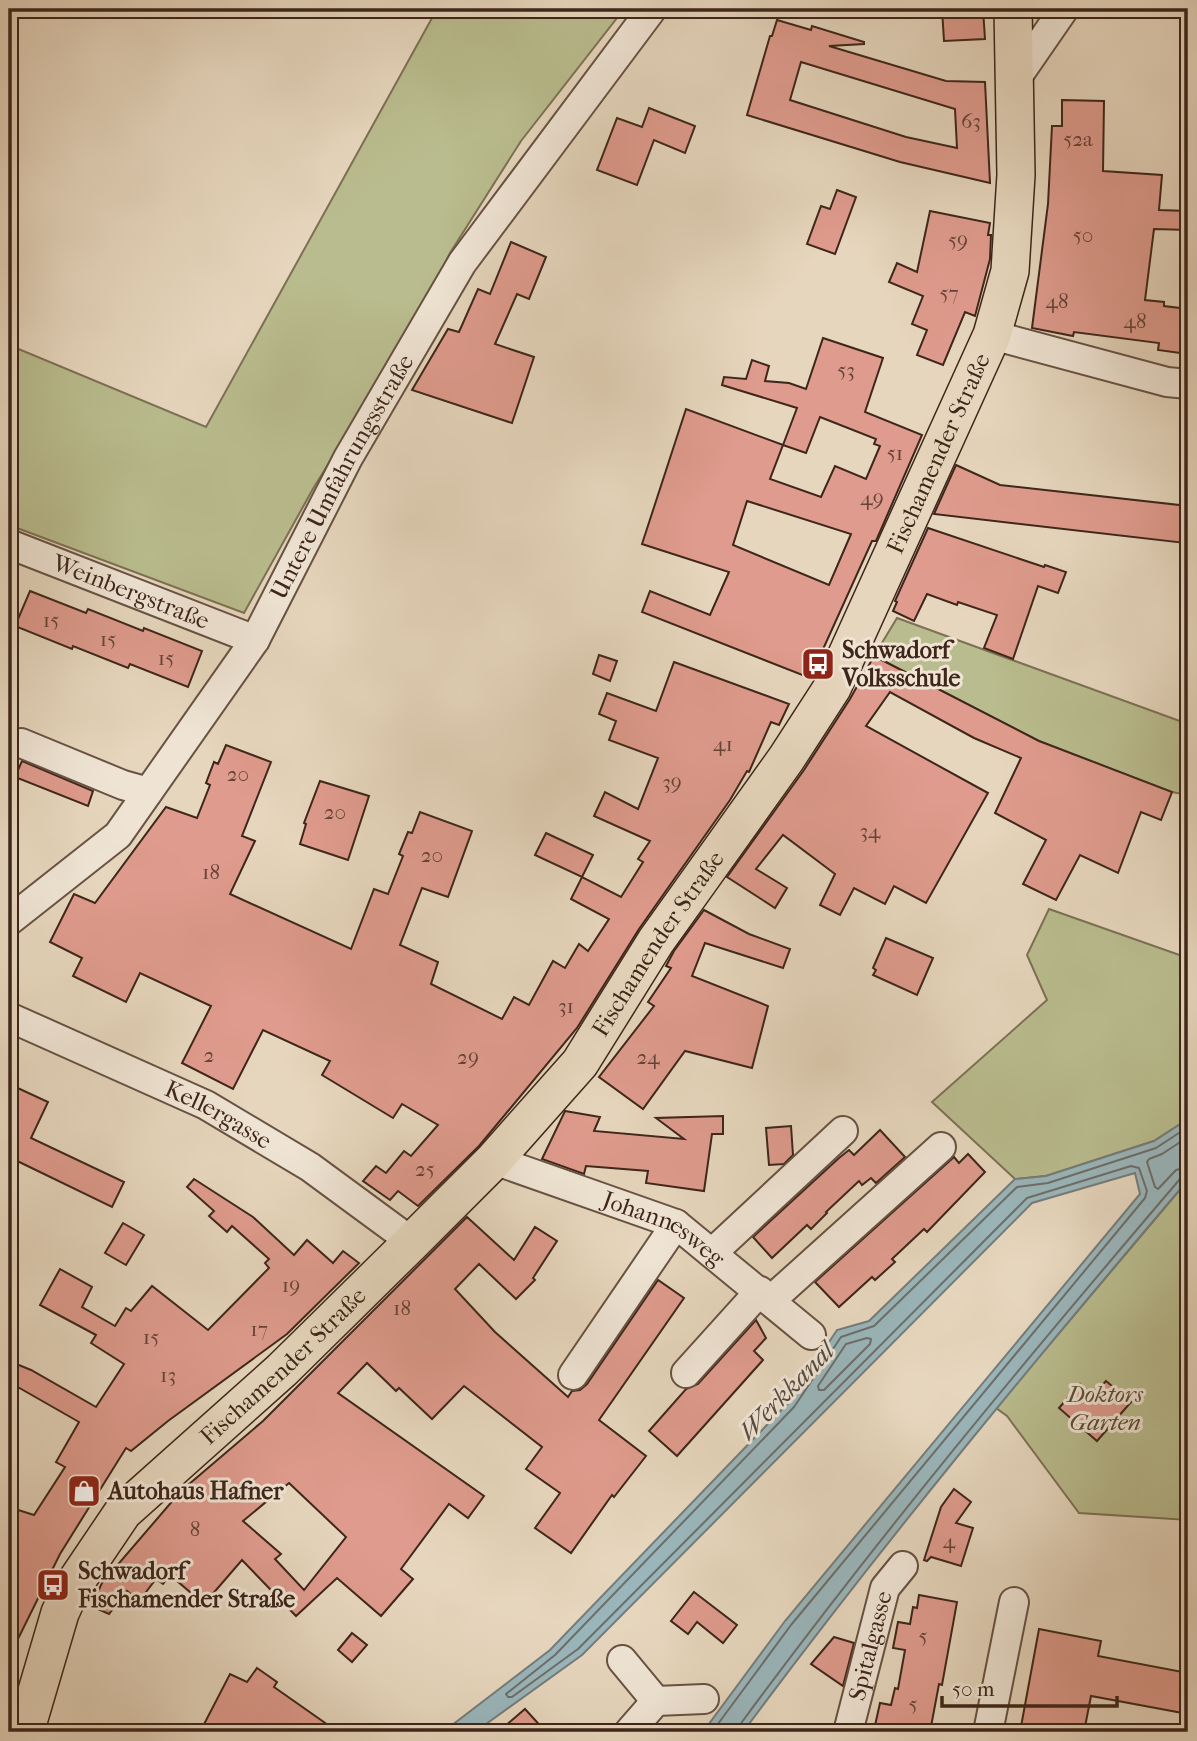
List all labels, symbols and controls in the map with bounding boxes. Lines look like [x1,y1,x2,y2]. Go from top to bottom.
house number: 63 [961,109,981,133]
house number: 52a [1063,127,1093,151]
house number: 50 [1073,223,1093,247]
house number: 59 [948,228,968,252]
house number: 57 [939,281,959,305]
house number: 48 [1046,289,1068,313]
house number: 48 [1124,309,1146,333]
street label: Untere Umfahrungsstraße [264,349,420,604]
street label: Fischamender Straße [881,349,996,558]
house number: 53 [837,358,855,382]
house number: 51 [887,441,903,465]
house number: 49 [860,486,884,510]
street label: Weinbergstraße [48,548,214,635]
house number: 15 [43,608,59,632]
house number: 15 [100,627,116,651]
place label: Schwadorf Volksschule [841,636,961,692]
bus stop icon: Schwadorf Volksschule [799,645,837,683]
house number: 15 [158,646,174,670]
house number: 41 [713,732,733,756]
house number: 20 [227,762,249,786]
house number: 39 [662,770,682,794]
house number: 20 [324,800,346,824]
house number: 34 [859,819,881,843]
house number: 20 [421,843,443,867]
street label: Fischamender Straße [586,845,730,1042]
house number: 18 [202,860,220,884]
house number: 31 [558,994,574,1018]
house number: 2 [204,1043,215,1067]
house number: 29 [457,1045,479,1069]
house number: 24 [636,1045,660,1069]
street label: Kellergasse [161,1074,277,1155]
house number: 25 [415,1157,435,1181]
street label: Johannesweg [597,1185,731,1273]
house number: 19 [282,1273,300,1297]
street label: Fischamender Straße [194,1281,372,1450]
house number: 18 [393,1296,411,1320]
house number: 17 [250,1317,268,1341]
house number: 15 [143,1325,159,1349]
water label: Werkkanal [732,1334,842,1447]
house number: 13 [160,1363,176,1387]
park label: Doktors Garten [1065,1380,1143,1436]
shop icon: Autohaus Hafner [65,1472,103,1510]
place label: Autohaus Hafner [106,1477,284,1505]
house number: 8 [190,1517,200,1541]
house number: 4 [943,1529,956,1553]
place label: Schwadorf Fischamender Straße [77,1557,295,1613]
bus stop icon: Schwadorf Fischamender Straße [34,1566,72,1604]
street label: Spitalgasse [843,1588,898,1704]
house number: 5 [918,1624,928,1648]
scale bar [942,1664,1116,1708]
text: 50 m [952,1677,995,1701]
house number: 5 [908,1692,918,1716]

